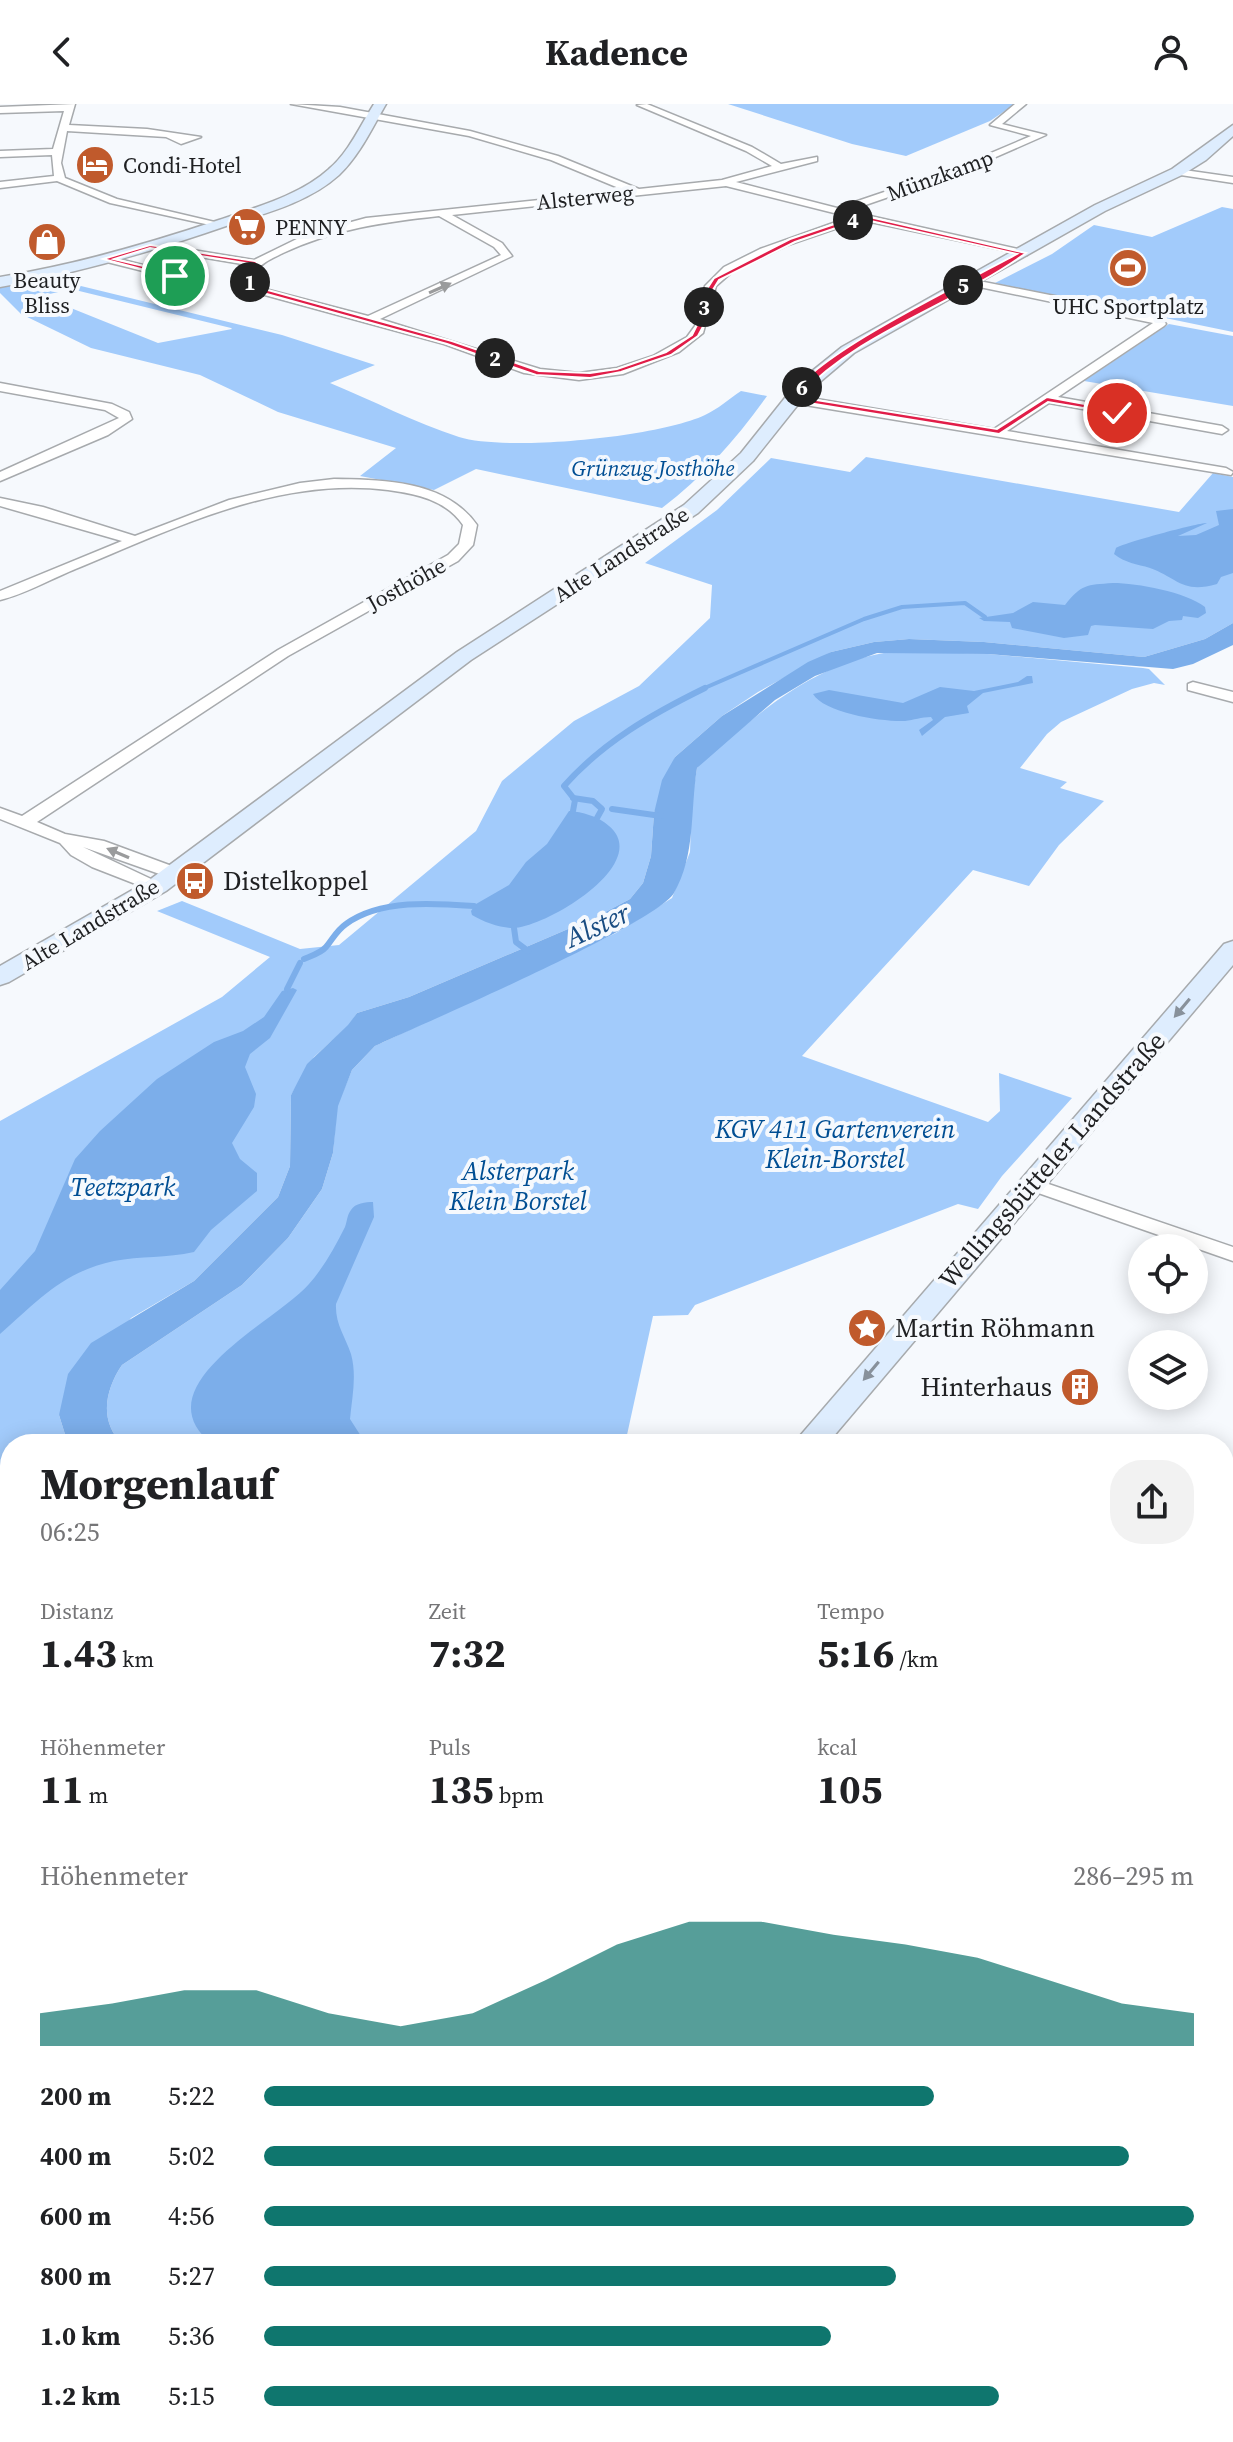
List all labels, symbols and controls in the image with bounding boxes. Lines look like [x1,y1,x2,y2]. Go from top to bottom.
text: Kadence [545,28,688,77]
icon: back [40,30,84,74]
icon: person [1149,30,1193,74]
street label: Münzkamp [883,142,997,208]
hotel icon: Condi-Hotel [74,144,116,186]
place label: Condi-Hotel [123,150,242,180]
street label: Alsterweg [535,177,635,217]
pin: 4 [833,200,873,240]
text: 4 [847,205,859,235]
supermarket icon: PENNY [226,206,268,248]
place label: PENNY [275,212,347,242]
shop icon: Beauty Bliss [26,221,68,263]
pin [141,242,209,310]
sports icon: UHC Sportplatz [1107,247,1149,289]
icon: arrive [153,254,197,298]
pin: 1 [230,262,270,302]
place label: Beauty Bliss [13,265,81,320]
pin: 5 [943,265,983,305]
text: 1 [244,267,256,297]
text: 5 [957,270,969,300]
one-way arrow [428,281,452,295]
pin: 3 [684,287,724,327]
place label: UHC Sportplatz [1052,291,1204,321]
text: 3 [698,292,710,322]
pin: 2 [475,338,515,378]
text: 2 [489,343,501,373]
pin: 6 [782,367,822,407]
text: 6 [796,372,808,402]
pin [1083,379,1151,447]
icon: check [1095,391,1139,435]
park label: Grünzug Josthöhe [572,453,735,483]
street label: Alte Landstraße [547,499,695,609]
street label: Josthöhe [360,550,451,618]
one-way arrow [106,846,130,859]
bus stop icon: Distelkoppel [174,860,216,902]
place label: Distelkoppel [223,863,368,899]
street label: Alte Landstraße [15,871,165,977]
water label: Alster [556,893,636,957]
one-way arrow [1174,998,1192,1018]
street label: Wellingsbütteler Landstraße [930,1024,1174,1296]
park label: KGV 411 Gartenverein Klein-Borstel [714,1111,955,1177]
park label: Alsterpark Klein Borstel [448,1153,587,1219]
park label: Teetzpark [71,1169,176,1205]
map controls [1128,1234,1208,1410]
button: locate [1128,1234,1208,1314]
place icon: Martin Röhmann [846,1307,888,1349]
place label: Martin Röhmann [895,1310,1095,1346]
button: layers [1128,1330,1208,1410]
one-way arrow [863,1361,880,1381]
building icon: Hinterhaus [1059,1366,1101,1408]
place label: Hinterhaus [920,1369,1052,1405]
text: Morgenlauf [40,1453,275,1514]
button: share [1110,1460,1194,1544]
text: 06:25 [40,1514,100,1550]
text: Distanz [40,1596,113,1626]
text: Zeit [429,1596,466,1626]
text: Tempo [817,1596,885,1626]
text: 1.43 [40,1626,117,1680]
text: 7:32 [429,1626,506,1680]
text: 5:16 [817,1626,894,1680]
text: km [117,1644,154,1674]
text: /km [894,1644,939,1674]
text: Höhenmeter [40,1732,165,1762]
text: Puls [429,1732,471,1762]
text: kcal [817,1732,857,1762]
text: 11 [40,1762,83,1816]
text: 135 [429,1762,494,1816]
text: 105 [817,1762,882,1816]
text: m [83,1780,108,1810]
text: bpm [494,1780,544,1810]
text: Höhenmeter [40,1858,188,1894]
text: 286–295 m [1073,1858,1194,1894]
text: 200 m [40,2078,111,2114]
text: 5:22 [168,2078,215,2114]
text: 400 m [40,2138,111,2174]
text: 5:02 [168,2138,215,2174]
text: 600 m [40,2198,111,2234]
text: 4:56 [168,2198,215,2234]
text: 800 m [40,2258,111,2294]
text: 5:27 [168,2258,215,2294]
text: 1.0 km [40,2318,121,2354]
text: 5:36 [168,2318,215,2354]
text: 1.2 km [40,2378,121,2414]
text: 5:15 [168,2378,215,2414]

